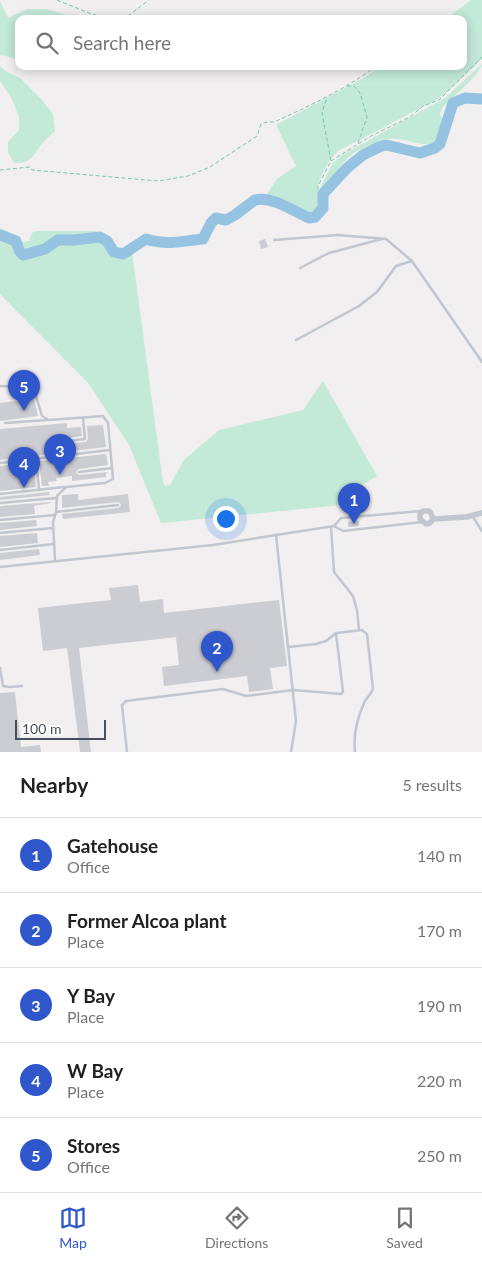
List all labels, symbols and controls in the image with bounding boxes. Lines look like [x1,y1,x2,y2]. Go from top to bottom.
search box [15,15,467,70]
icon: search [33,29,61,57]
text: Search here [73,31,171,54]
pin: 5 [8,370,40,411]
pin: 3 [44,434,76,475]
pin: 4 [8,447,40,488]
pin: 1 [338,483,370,524]
your location [213,506,239,532]
pin: 2 [201,631,233,672]
scale bar [15,717,106,740]
text: 100 m [22,720,61,737]
text: Nearby [20,772,88,797]
text: 5 results [402,775,462,794]
text: Gatehouse [67,834,158,857]
text: 1 [31,846,41,865]
text: 140 m [417,846,462,865]
text: Office [67,857,110,876]
text: Former Alcoa plant [67,909,227,932]
text: 2 [31,921,41,940]
text: 170 m [417,921,462,940]
text: Place [67,932,104,951]
text: Y Bay [67,984,115,1007]
text: 3 [31,996,41,1015]
text: 190 m [417,996,462,1015]
text: Place [67,1007,104,1026]
text: W Bay [67,1059,123,1082]
text: 4 [31,1071,41,1090]
text: 220 m [417,1071,462,1090]
text: Place [67,1082,104,1101]
text: Stores [67,1134,120,1157]
text: 5 [31,1146,41,1165]
text: 250 m [417,1146,462,1165]
text: Office [67,1157,110,1176]
tab: Map [59,1204,87,1251]
tab: Directions [205,1204,268,1251]
tab: Saved [386,1204,423,1251]

